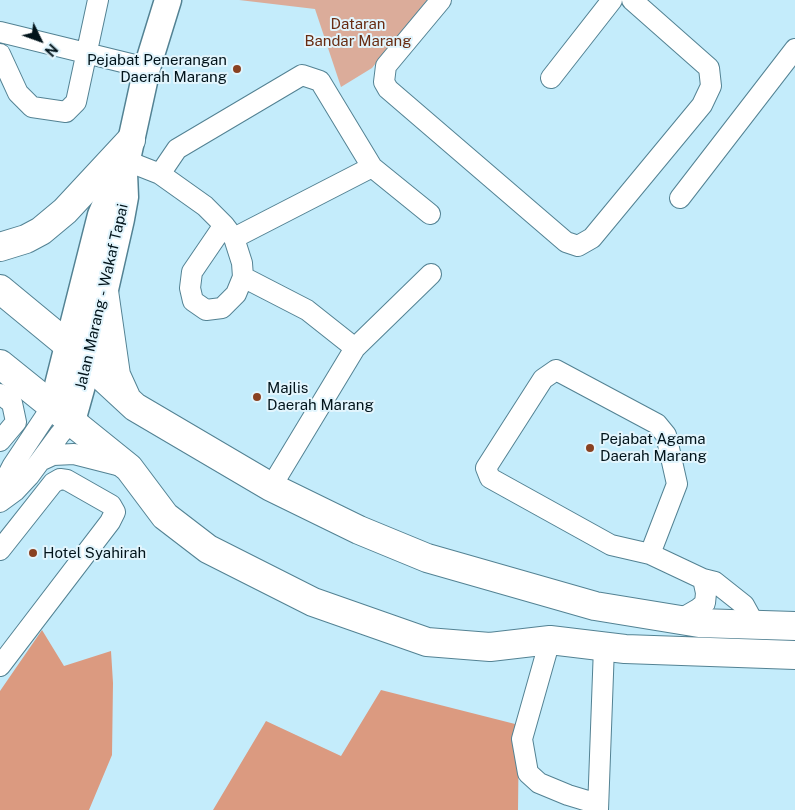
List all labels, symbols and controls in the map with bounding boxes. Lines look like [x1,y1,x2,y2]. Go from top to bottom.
north arrow [15,15,65,65]
park label: Dataran Bandar Marang [304,15,412,50]
text: N [42,41,61,59]
place label: Pejabat Penerangan Daerah Marang [87,51,227,86]
marker: Pejabat Penerangan Daerah Marang [231,63,243,75]
street label: Jalan Marang - Wakaf Tapai [72,202,132,392]
place label: Majlis Daerah Marang [267,379,374,414]
marker: Majlis Daerah Marang [251,391,263,403]
place label: Pejabat Agama Daerah Marang [600,430,707,465]
marker: Pejabat Agama Daerah Marang [584,442,596,454]
place label: Hotel Syahirah [43,544,146,562]
marker: Hotel Syahirah [27,547,39,559]

